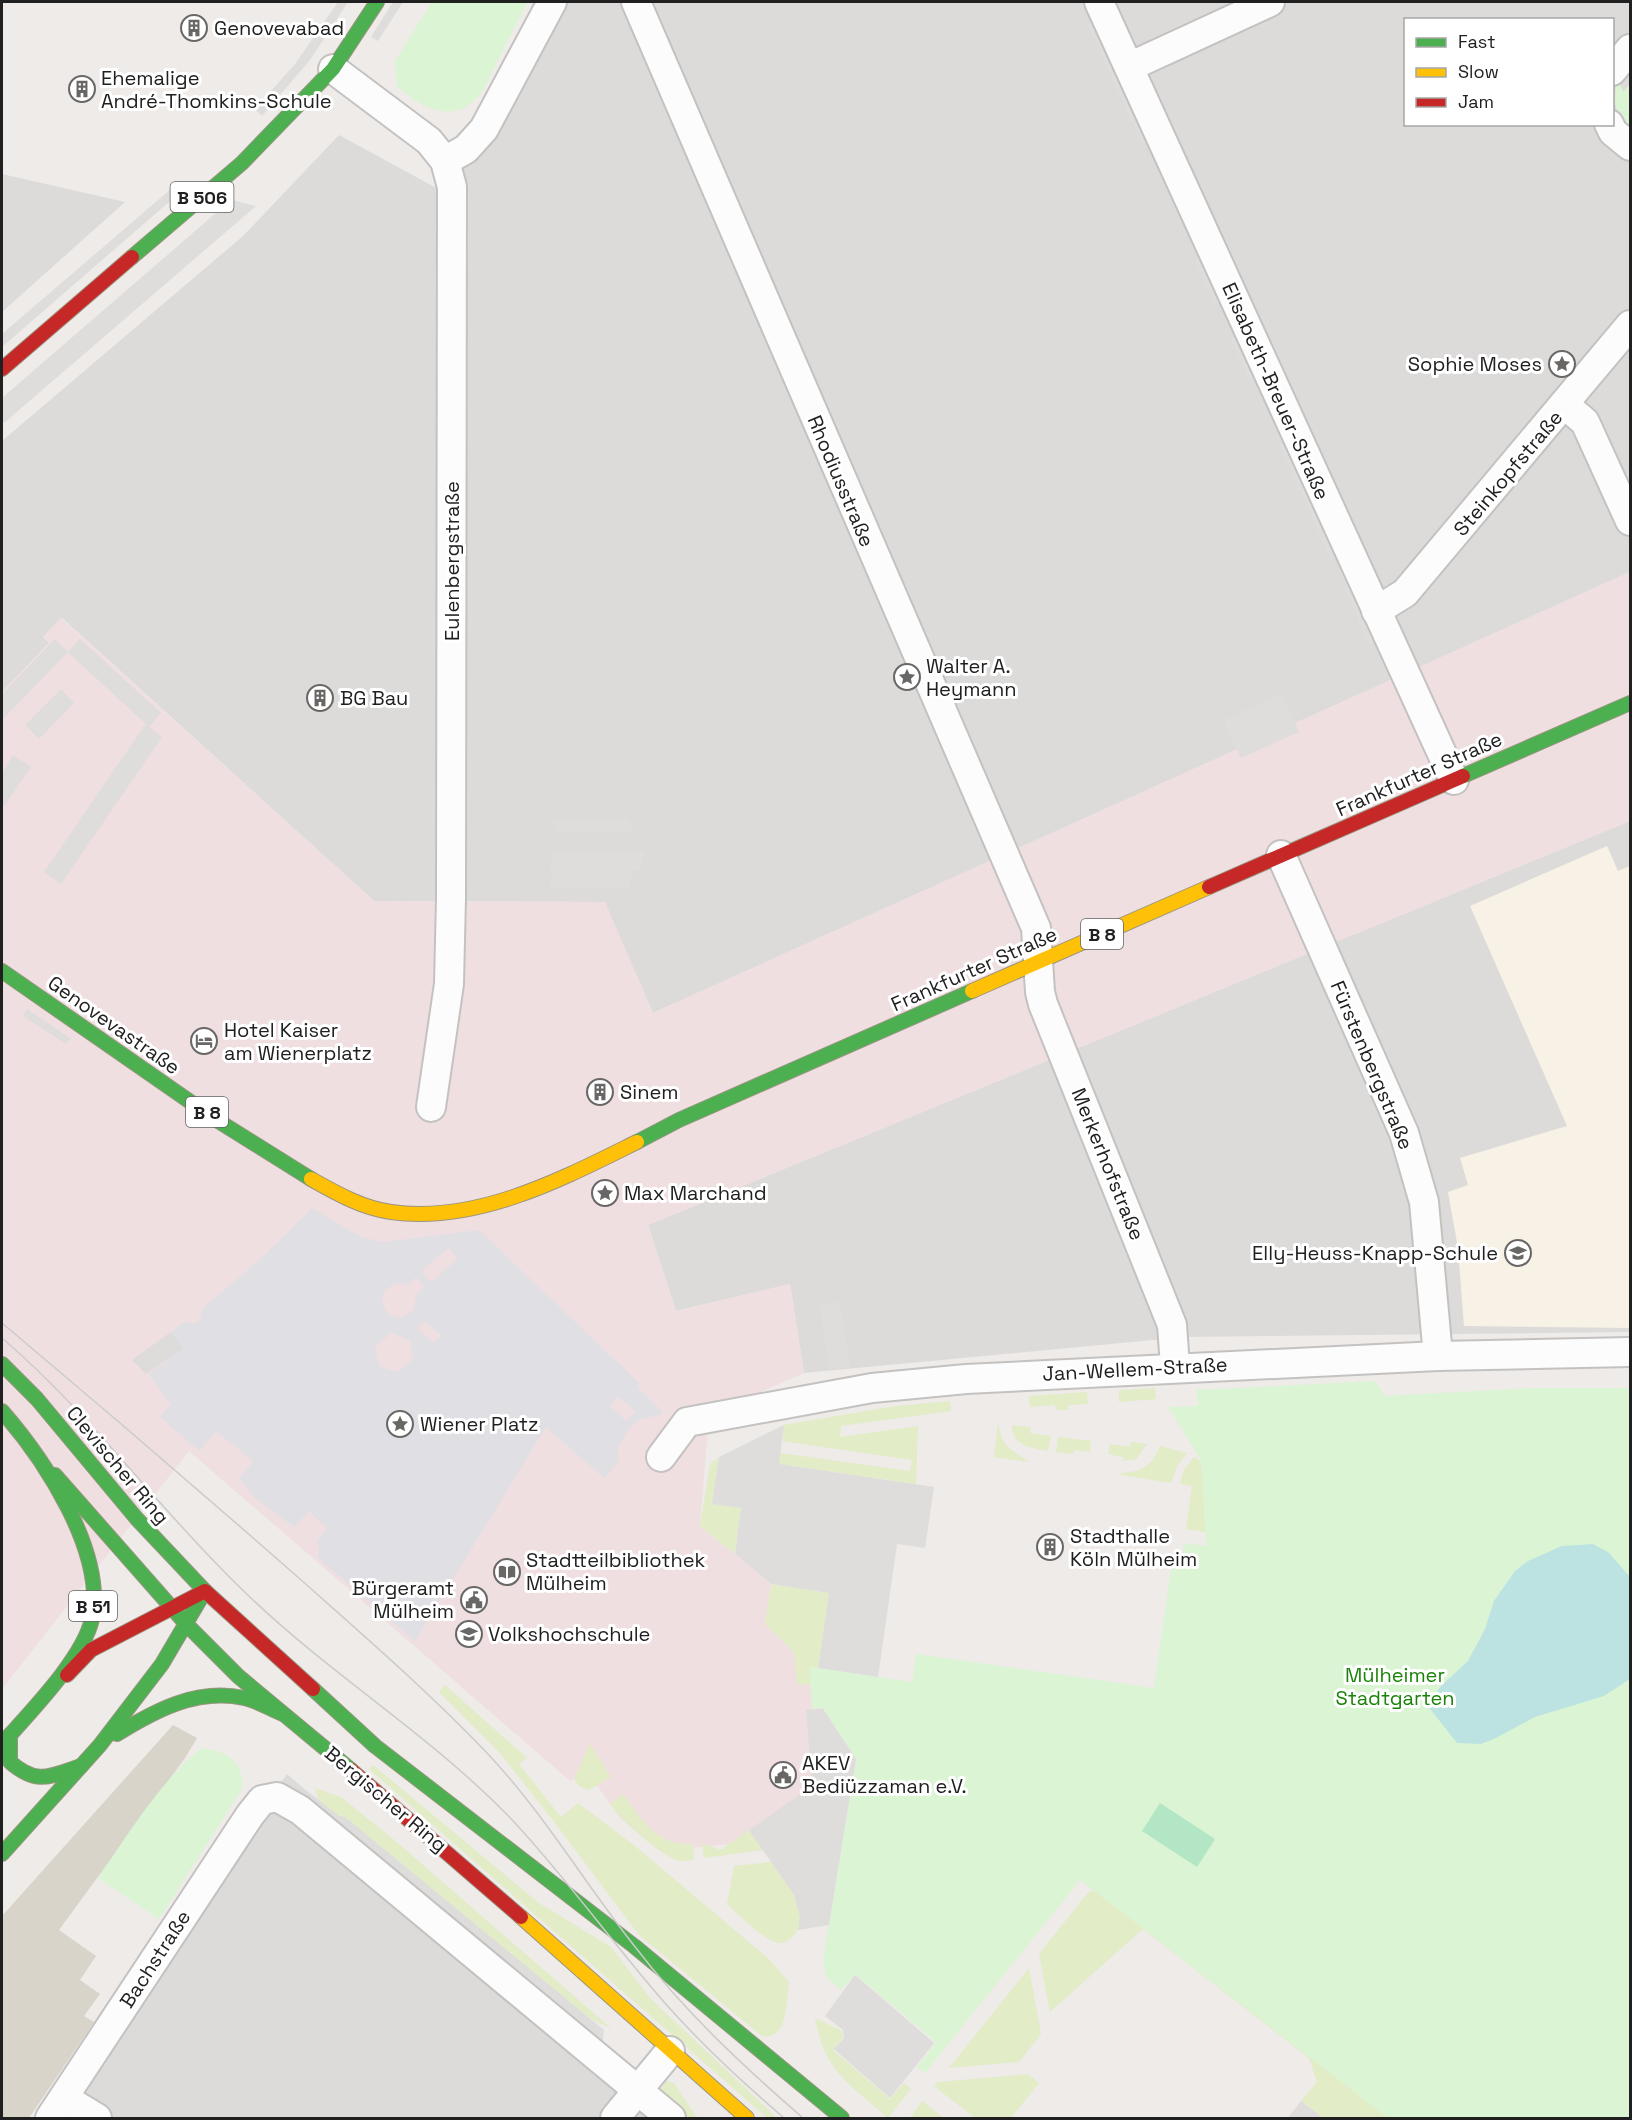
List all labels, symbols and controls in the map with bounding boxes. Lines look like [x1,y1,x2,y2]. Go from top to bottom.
building icon: Genovevabad [179,13,209,43]
place label: Genovevabad [214,15,344,41]
legend [1404,18,1614,126]
text: Fast [1458,30,1495,53]
text: Slow [1458,60,1499,83]
place label: Ehemalige André-Thomkins-Schule [101,65,332,114]
building icon: Ehemalige André-Thomkins-Schule [67,74,97,104]
text: Jam [1458,90,1494,113]
road number: B 506 [170,182,234,212]
street label: Elisabeth-Breuer-Straße [1216,278,1336,504]
place icon: Sophie Moses [1547,349,1577,379]
place label: Sophie Moses [1408,351,1542,377]
street label: Steinkopfstraße [1448,405,1568,541]
street label: Rhodiusstraße [802,411,880,551]
street label: Eulenbergstraße [439,481,465,641]
place label: Walter A. Heymann [926,653,1016,702]
place icon: Walter A. Heymann [892,662,922,692]
building icon: BG Bau [305,683,335,713]
place label: BG Bau [340,685,408,711]
street label: Frankfurter Straße [1332,726,1506,822]
road number: B 8 [1081,919,1123,949]
street label: Frankfurter Straße [887,921,1061,1017]
street label: Genovevastraße [43,970,185,1080]
street label: Fürstenbergstraße [1325,977,1419,1153]
place label: Hotel Kaiser am Wienerplatz [224,1017,372,1066]
hotel icon: Hotel Kaiser am Wienerplatz [189,1026,219,1056]
building icon: Sinem [585,1077,615,1107]
place label: Sinem [620,1079,678,1105]
street label: Merkerhofstraße [1066,1084,1150,1244]
road number: B 8 [186,1097,228,1127]
place icon: Max Marchand [590,1178,620,1208]
place label: Max Marchand [624,1180,767,1206]
school or university icon: Elly-Heuss-Knapp-Schule [1503,1238,1533,1268]
place label: Elly-Heuss-Knapp-Schule [1252,1240,1498,1266]
street label: Jan-Wellem-Straße [1042,1351,1228,1387]
street label: Clevischer Ring [61,1400,175,1530]
place icon: Wiener Platz [385,1409,415,1439]
place label: Wiener Platz [420,1411,538,1437]
place label: Stadthalle Köln Mülheim [1070,1523,1197,1572]
building icon: Stadthalle Köln Mülheim [1035,1532,1065,1562]
place label: Stadtteilbibliothek Mülheim [526,1547,706,1596]
library icon: Stadtteilbibliothek Mülheim [492,1557,522,1587]
place label: Bürgeramt Mülheim [352,1575,454,1624]
public building icon: Bürgeramt Mülheim [459,1585,489,1615]
road number: B 51 [69,1591,117,1621]
school or university icon: Volkshochschule [454,1619,484,1649]
place label: Volkshochschule [488,1621,650,1647]
park label: Mülheimer Stadtgarten [1335,1662,1455,1711]
street label: Bergischer Ring [319,1740,453,1858]
place label: AKEV Bediüzzaman e.V. [802,1750,967,1799]
public building icon: AKEV Bediüzzaman e.V. [768,1760,798,1790]
street label: Bachstraße [114,1905,196,2013]

